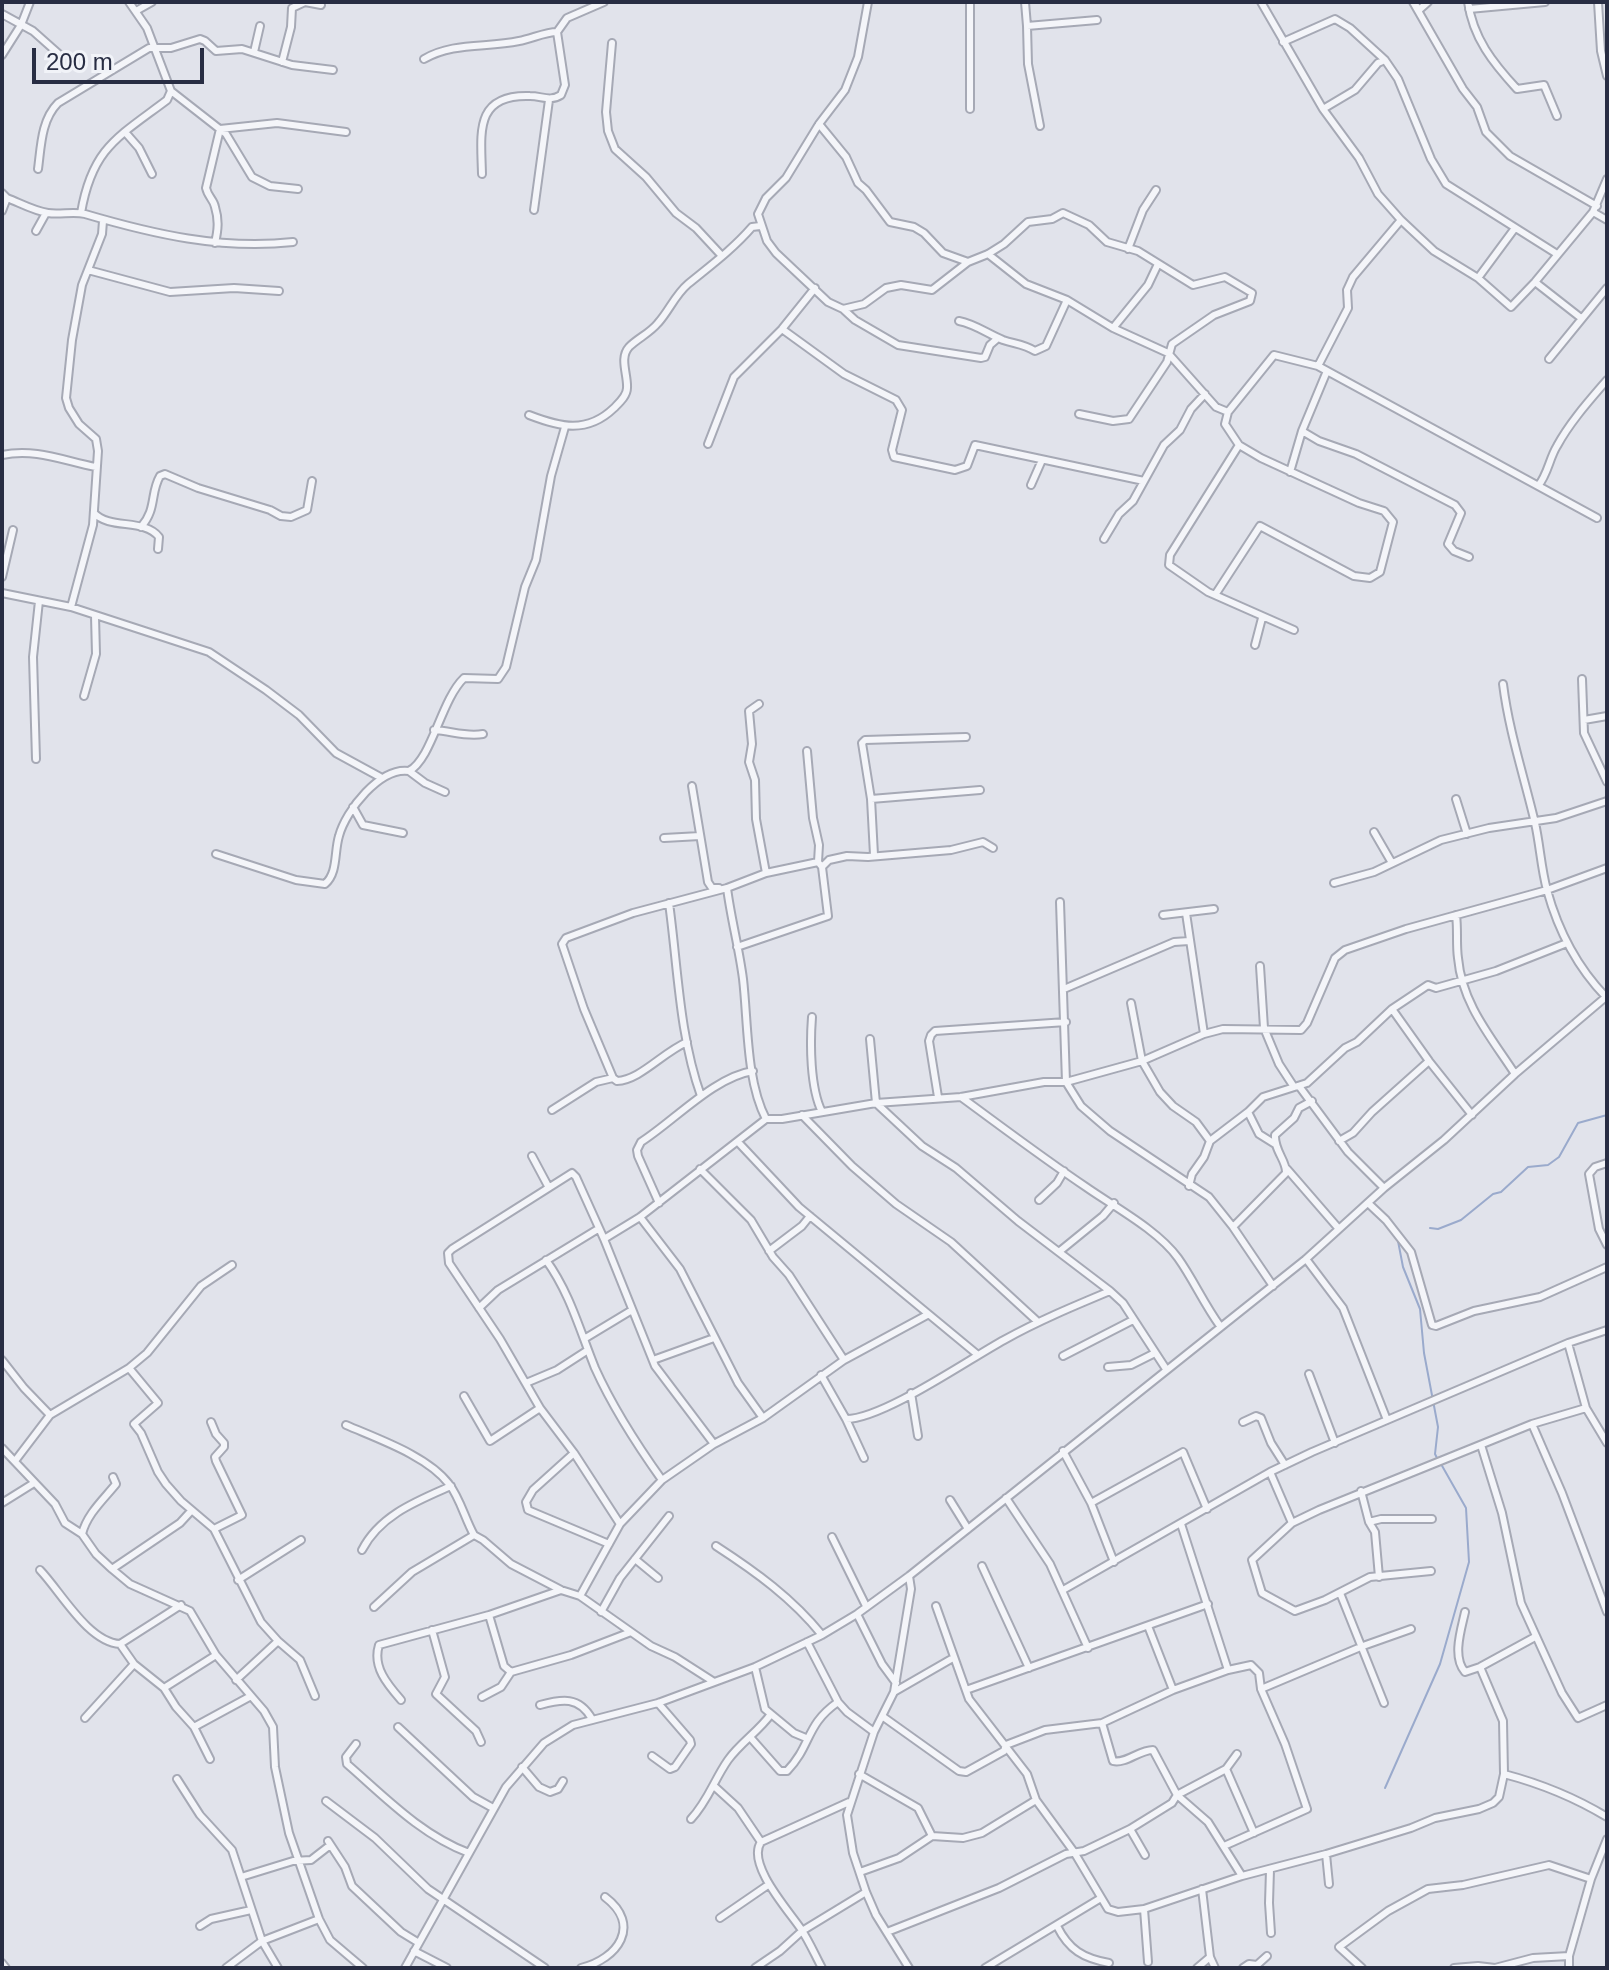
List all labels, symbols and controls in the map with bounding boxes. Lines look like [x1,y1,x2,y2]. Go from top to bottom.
scale bar [36,32,208,82]
text: 200 m [46,48,113,75]

